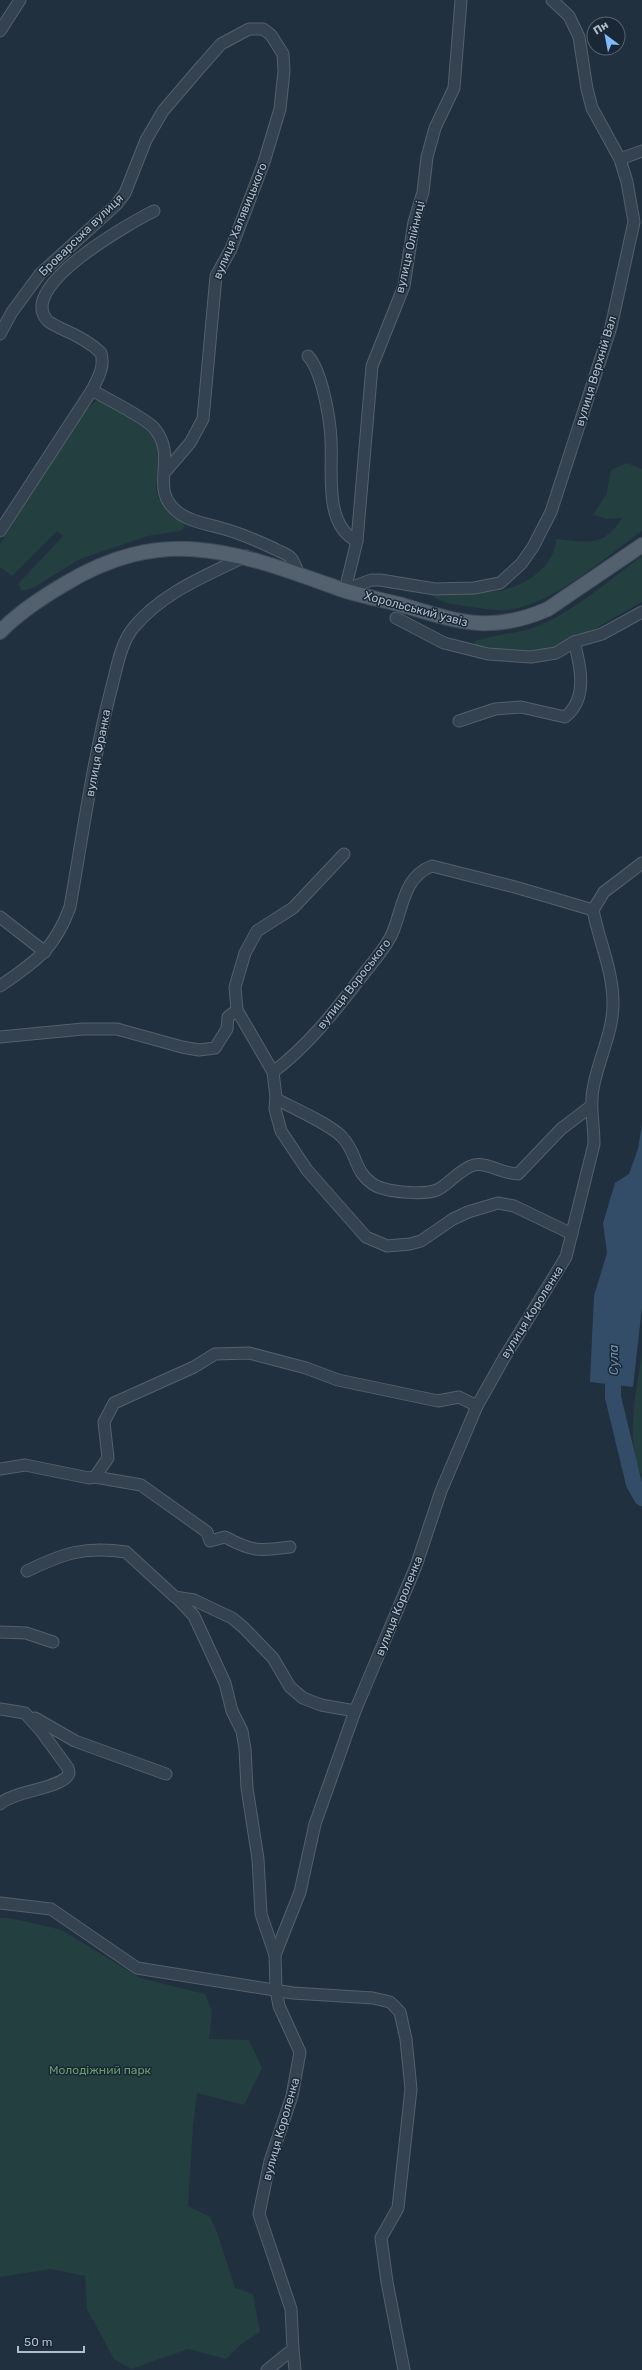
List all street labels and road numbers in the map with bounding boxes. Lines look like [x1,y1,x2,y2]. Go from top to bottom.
street label: вулиця Халявицького [210,161,270,281]
street label: Броварська вулиця [36,191,126,279]
street label: вулиця Олійниці [393,199,427,294]
street label: вулиця Верхній Вал [573,314,619,428]
street label: Хорольський узвіз [363,588,469,630]
street label: вулиця Франка [83,708,113,798]
street label: вулиця Вороського [314,936,394,1032]
street label: вулиця Короленка [498,1263,566,1361]
street label: вулиця Короленка [373,1554,425,1658]
street label: вулиця Короленка [260,2076,302,2182]

